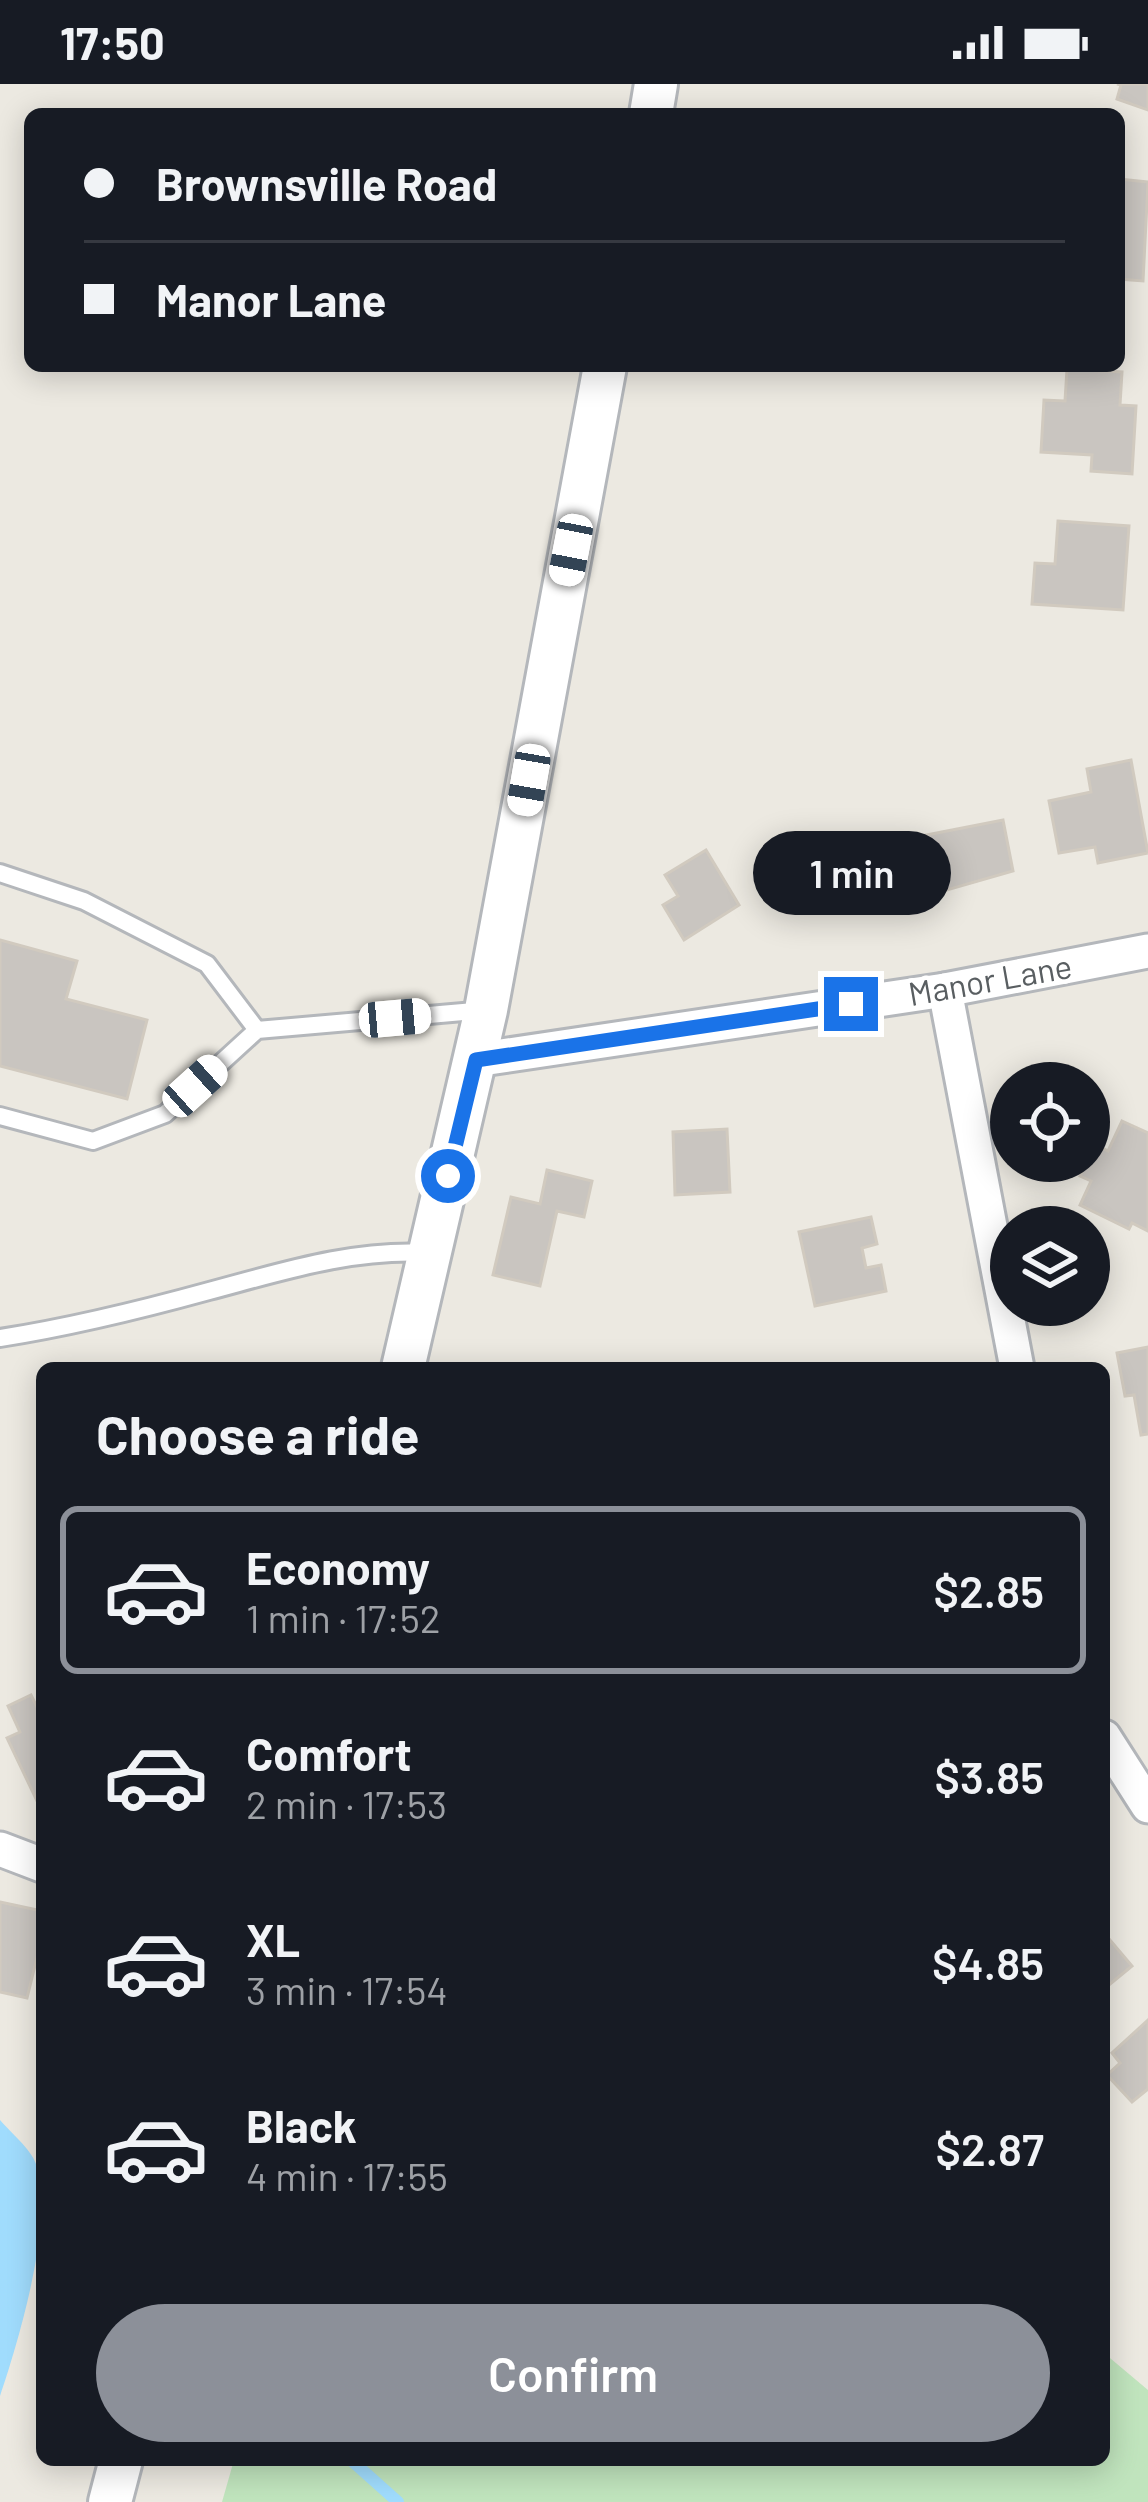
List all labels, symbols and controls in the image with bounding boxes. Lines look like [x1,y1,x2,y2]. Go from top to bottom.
text: 17:50 [60,15,165,69]
text: Brownsville Road [156,156,497,210]
text: Manor Lane [156,272,386,326]
car [546,511,596,589]
car [505,741,553,819]
callout: 1 min [752,830,950,914]
text: 1 min [809,849,895,896]
street label: Manor Lane [905,945,1075,1013]
route end [824,977,878,1031]
car [358,997,432,1039]
car [156,1049,234,1123]
map controls [990,1062,1110,1326]
button: locate [990,1062,1110,1182]
route start [421,1149,475,1203]
button: layers [990,1206,1110,1326]
text: Choose a ride [96,1401,420,1466]
icon: car [102,1536,210,1644]
text: Economy [246,1540,430,1594]
text: $2.85 [934,1563,1044,1617]
text: 1 min · 17:52 [246,1594,441,1641]
icon: car [102,1722,210,1830]
text: Comfort [246,1726,412,1780]
text: $3.85 [934,1749,1044,1803]
text: 2 min · 17:53 [246,1780,447,1827]
icon: car [102,1908,210,2016]
text: XL [246,1912,300,1966]
text: $4.85 [932,1935,1044,1989]
text: 3 min · 17:54 [246,1966,448,2013]
icon: car [102,2094,210,2202]
text: Black [246,2098,357,2152]
text: $2.87 [935,2121,1044,2175]
text: 4 min · 17:55 [246,2152,448,2199]
button: Confirm [96,2304,1050,2442]

